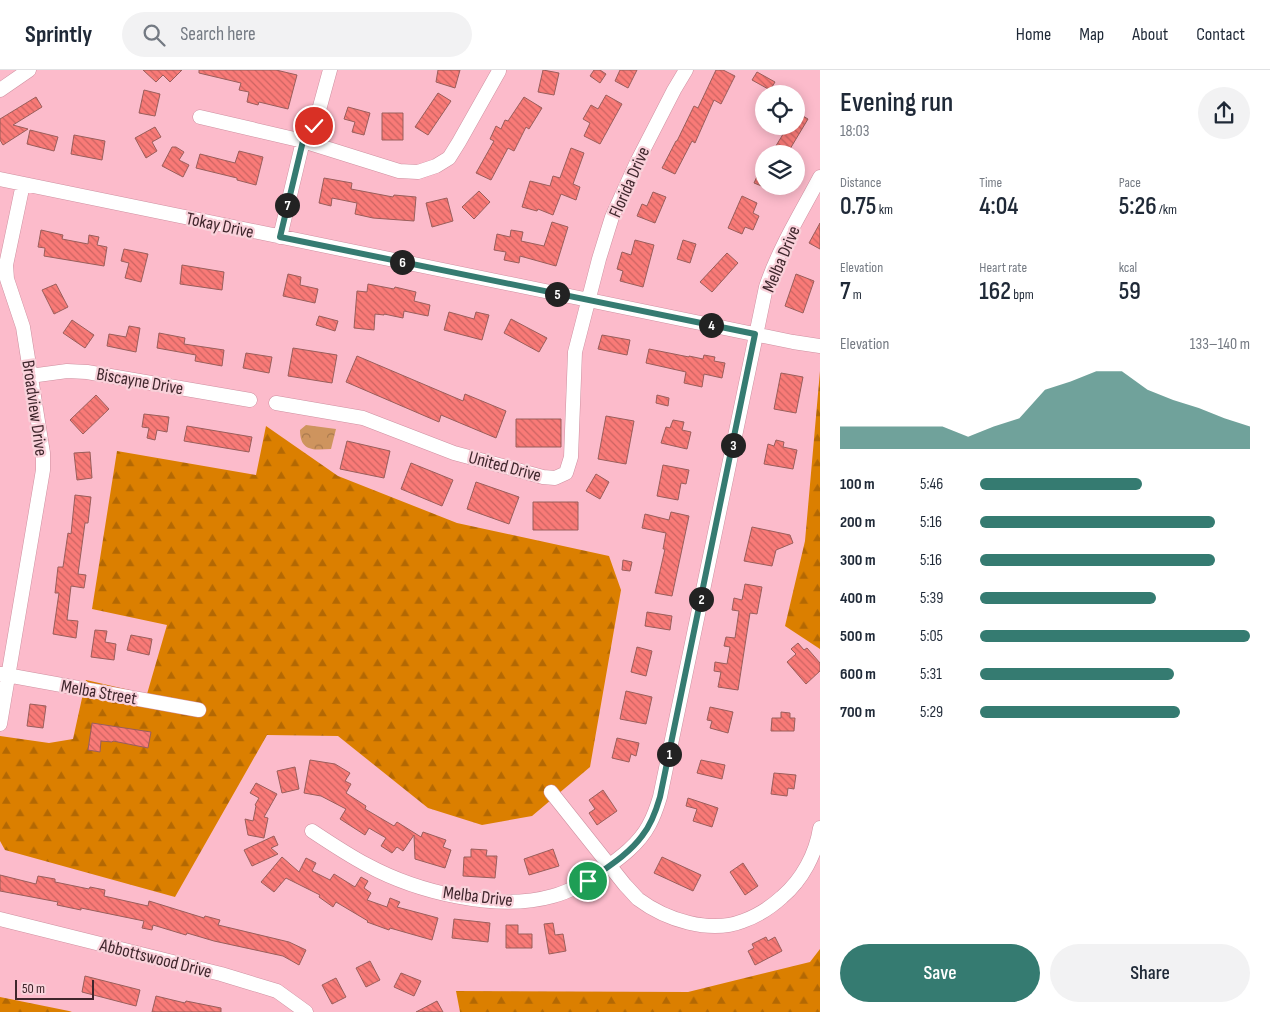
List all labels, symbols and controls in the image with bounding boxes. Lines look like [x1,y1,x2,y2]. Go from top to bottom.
search box [122,12,472,57]
text: Sprintly [25,20,92,49]
icon: search [140,21,168,49]
text: Search here [180,23,256,46]
text: Home [1016,24,1051,45]
text: Map [1079,24,1104,45]
text: About [1132,24,1168,45]
text: Contact [1196,24,1245,45]
map controls [755,85,805,195]
button: locate [755,85,805,135]
text: Evening run [840,86,953,119]
button: share [1198,87,1250,139]
pin [293,105,335,147]
icon: check [300,112,328,140]
text: 18:03 [840,122,869,141]
street label: Florida Drive [605,144,654,221]
button: layers [755,145,805,195]
text: Distance [840,174,881,191]
text: Time [979,174,1002,191]
text: Pace [1119,174,1141,191]
text: 0.75 [840,191,876,222]
text: 4:04 [979,191,1018,222]
text: 5:26 [1119,191,1157,222]
pin: 7 [274,192,300,218]
text: 7 [284,197,291,214]
text: km [876,201,893,218]
text: /km [1157,201,1177,218]
street label: Tokay Drive [184,208,256,243]
street label: Melba Drive [758,223,805,295]
pin: 6 [390,250,414,274]
text: 6 [399,254,406,271]
text: Elevation [840,259,883,276]
text: Heart rate [979,259,1027,276]
text: kcal [1119,259,1137,276]
text: 7 [840,276,851,307]
text: 162 [979,276,1011,307]
text: 59 [1119,276,1141,307]
pin: 5 [544,282,570,306]
text: 5 [554,286,561,303]
text: m [851,286,862,303]
text: bpm [1011,286,1034,303]
pin: 4 [698,312,724,338]
text: 4 [708,317,715,334]
text: Elevation [840,335,889,354]
text: 133–140 m [1190,335,1250,354]
street label: Broadview Drive [17,359,52,457]
street label: Biscayne Drive [95,364,185,399]
pin: 3 [720,432,746,458]
text: 3 [730,437,737,454]
street label: United Drive [466,447,543,486]
text: 100 m [840,475,875,494]
text: 5:46 [920,475,943,494]
text: 200 m [840,513,875,532]
text: 5:16 [920,513,942,532]
text: 300 m [840,551,876,570]
text: 5:16 [920,551,942,570]
pin: 2 [688,586,714,612]
text: 400 m [840,589,876,608]
text: 5:39 [920,589,943,608]
text: 2 [698,591,705,608]
text: 500 m [840,627,875,646]
text: 5:05 [920,627,943,646]
text: 600 m [840,665,876,684]
text: 5:31 [920,665,942,684]
street label: Melba Street [59,676,139,710]
text: 700 m [840,703,875,722]
text: 5:29 [920,703,943,722]
pin: 1 [656,742,682,766]
text: 1 [667,746,672,763]
pin [567,860,609,902]
icon: arrive [574,867,602,895]
street label: Melba Drive [442,882,514,911]
street label: Abbottswood Drive [97,934,214,983]
button: Save [840,944,1040,1002]
button: Share [1050,944,1250,1002]
scale bar [15,977,94,1000]
text: 50 m [22,980,45,997]

